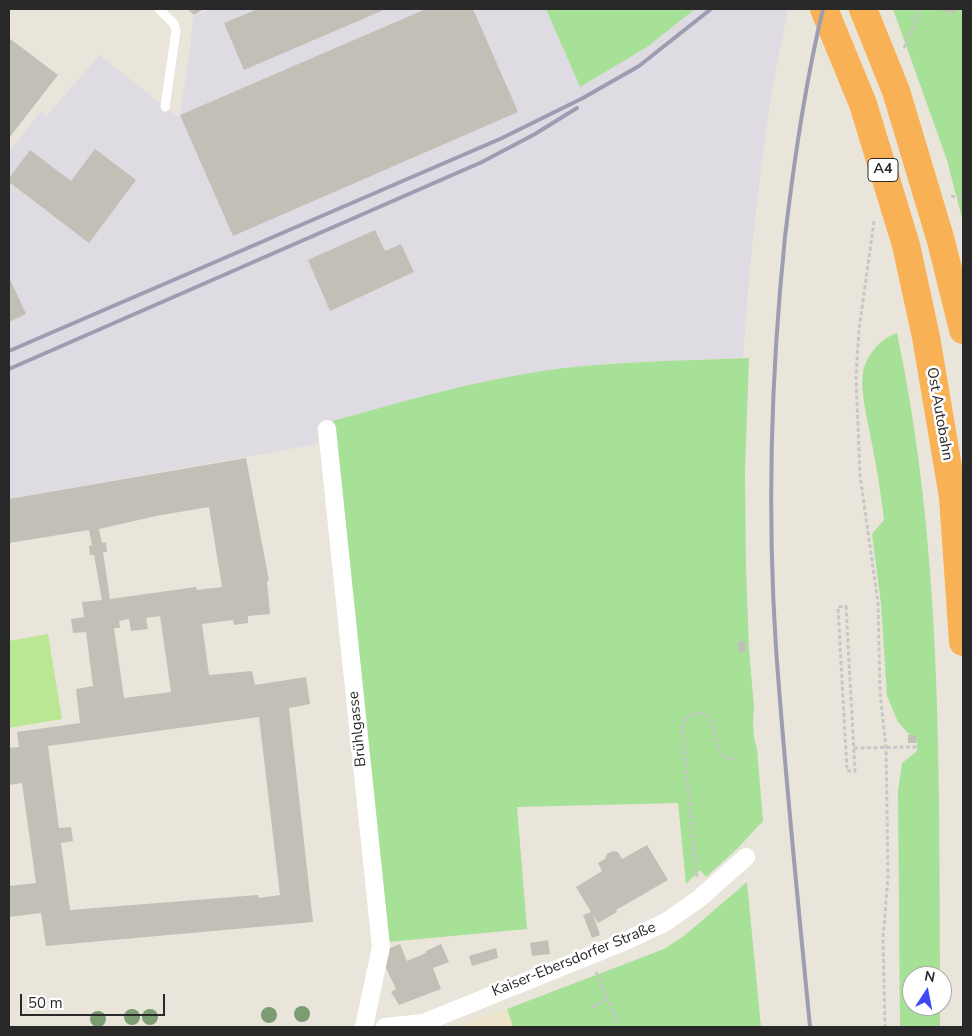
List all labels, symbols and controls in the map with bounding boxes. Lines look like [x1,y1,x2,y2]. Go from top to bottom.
road number: A4 [868,158,898,182]
street label: Ost Autobahn [922,366,956,462]
street label: Brühlgasse [345,690,371,768]
street label: Kaiser-Ebersdorfer Straße [489,919,659,1001]
north arrow [902,966,952,1016]
text: N [923,966,937,987]
scale bar [22,984,168,1016]
text: 50 m [28,993,63,1013]

